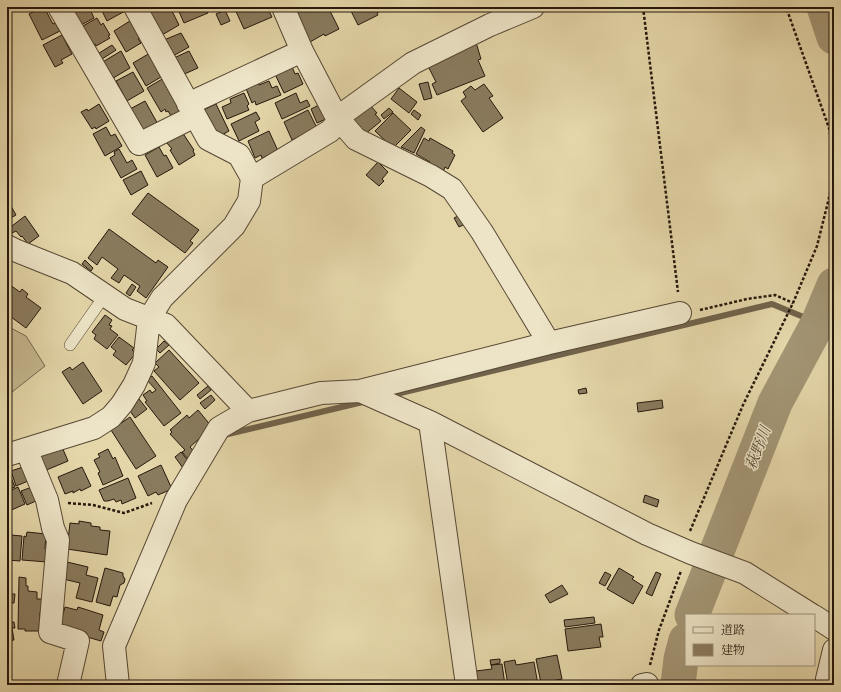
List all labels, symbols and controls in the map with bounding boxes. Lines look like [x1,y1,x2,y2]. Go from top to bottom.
water label: 萩野川 [742,422,775,472]
legend [685,614,815,666]
text: 道路 [721,623,745,637]
text: 建物 [721,643,745,657]

